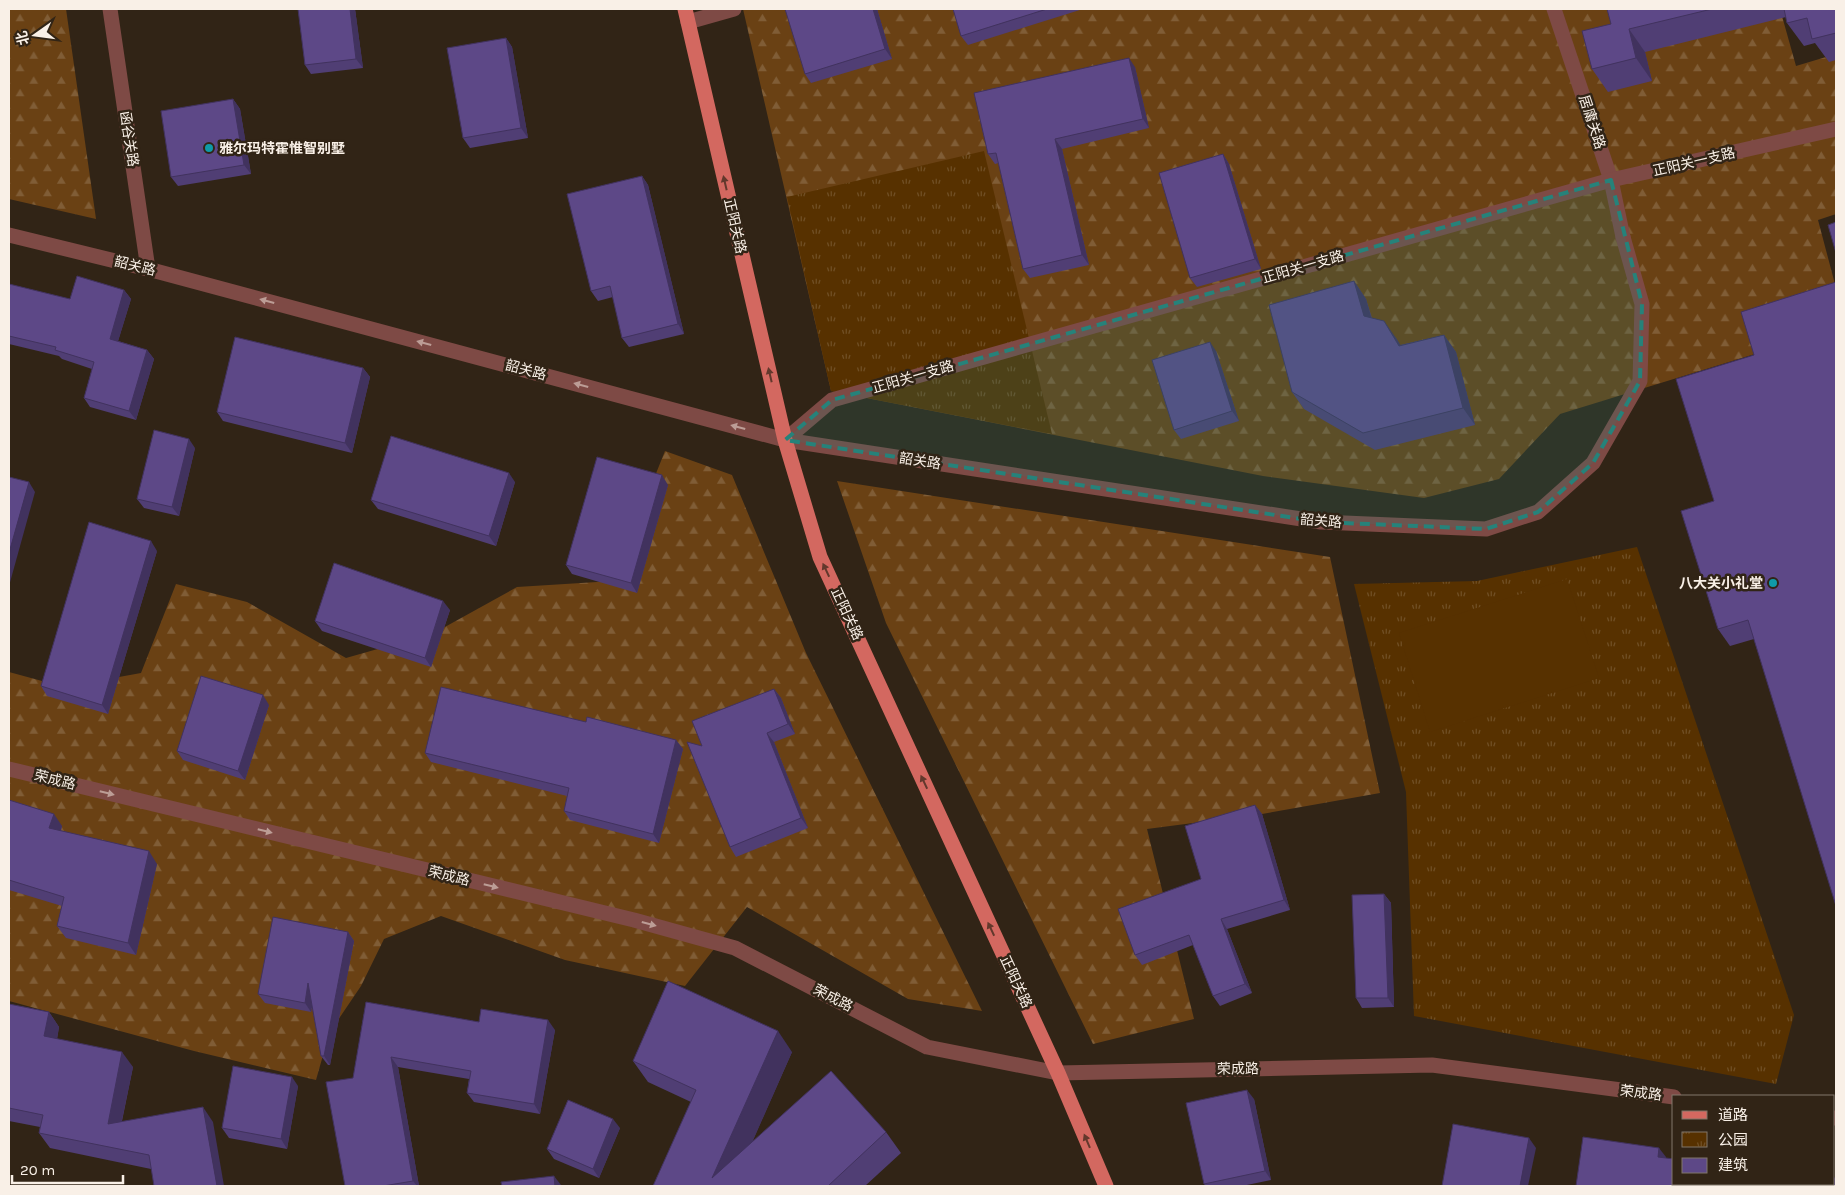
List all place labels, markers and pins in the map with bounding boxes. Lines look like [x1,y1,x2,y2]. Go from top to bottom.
place label: 雅尔玛特霍惟智别墅 [219,140,345,157]
marker: 雅尔玛特霍惟智别墅 [203,142,215,154]
place label: 八大关小礼堂 [1679,575,1763,592]
marker: 八大关小礼堂 [1767,577,1779,589]

